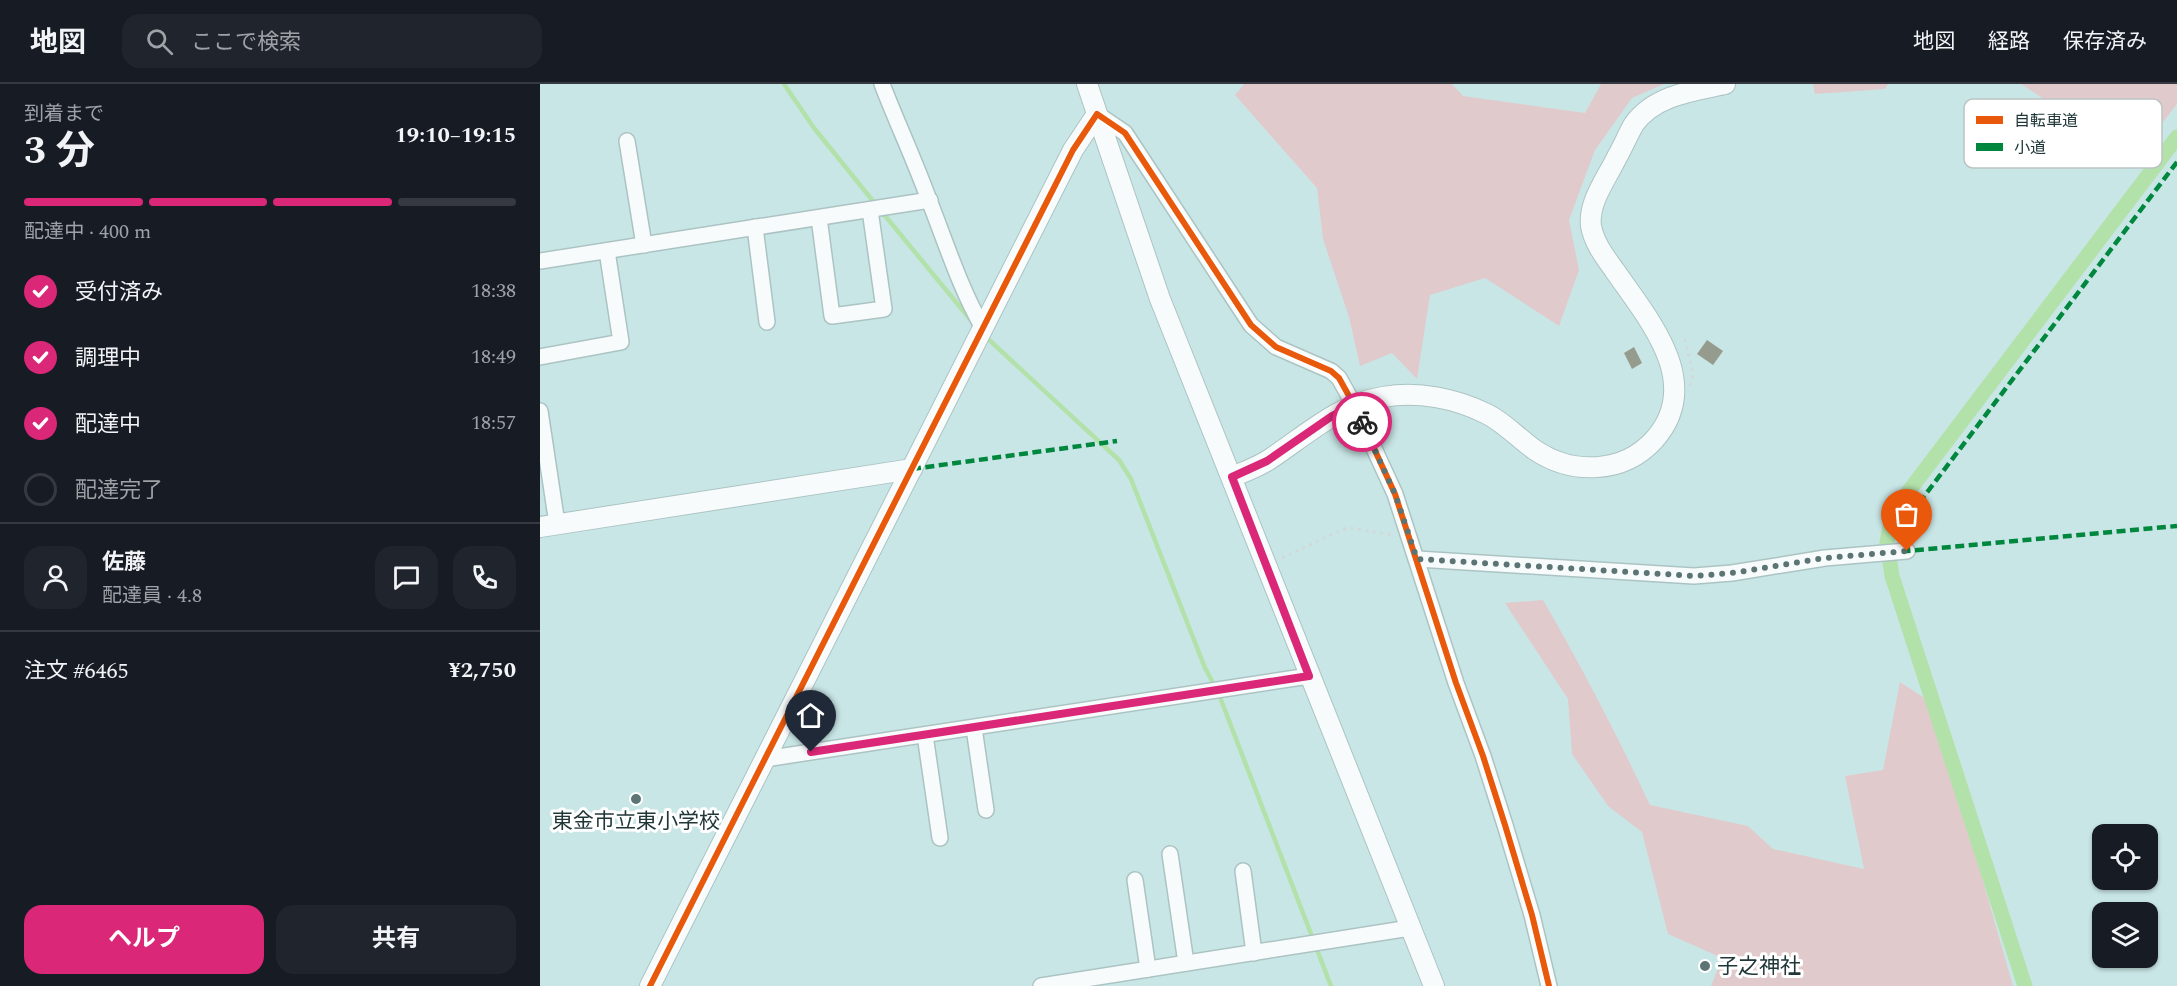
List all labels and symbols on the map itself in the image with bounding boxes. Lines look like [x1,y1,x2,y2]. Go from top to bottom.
legend [1964,99,2162,168]
text: 自転車道 [2014,109,2078,133]
text: 小道 [2014,136,2046,160]
courier [1332,392,1392,452]
pin [1881,489,1932,551]
pin [785,690,836,752]
marker: 東金市立東小学校 [629,792,643,806]
place label: 東金市立東小学校 [552,806,720,838]
place label: 子之神社 [1717,951,1801,983]
marker: 子之神社 [1698,959,1712,973]

